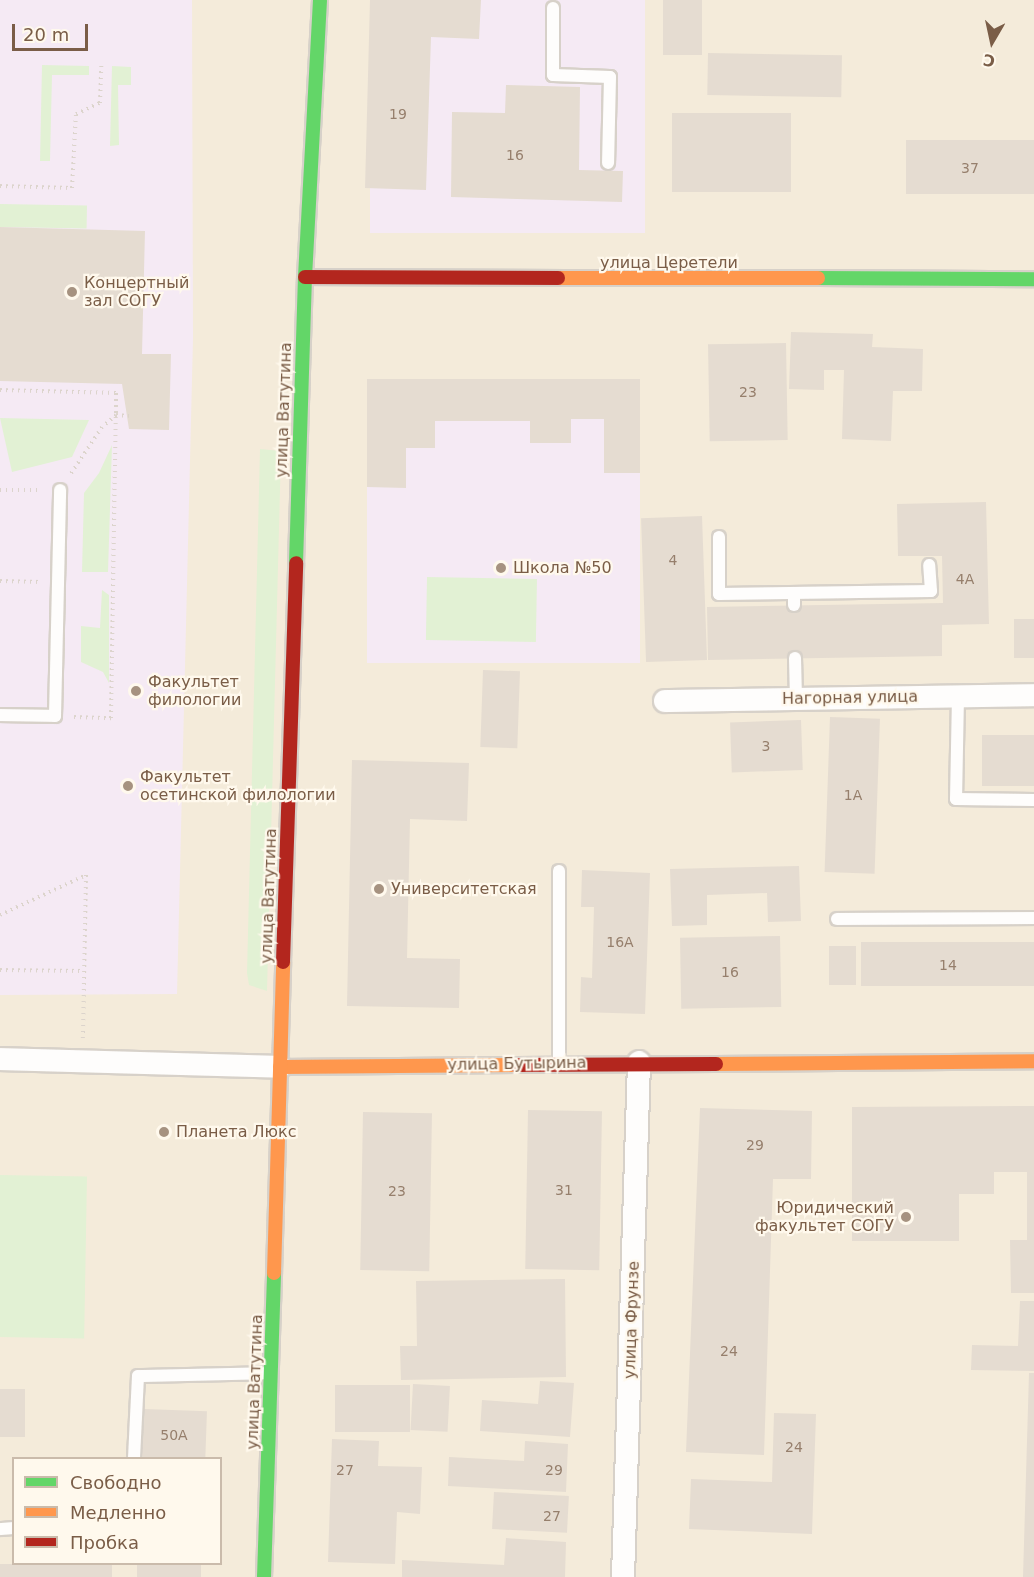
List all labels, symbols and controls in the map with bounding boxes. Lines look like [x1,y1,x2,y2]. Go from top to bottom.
scale bar [15,12,92,50]
north arrow [962,12,1022,72]
text: 20 m [23,24,69,45]
text: С [982,50,996,71]
house number: 19 [389,106,407,122]
house number: 16 [506,147,524,163]
house number: 37 [961,160,979,176]
street label: улица Церетели [600,253,738,273]
place label: Концертный зал СОГУ [84,273,189,311]
marker: Концертный зал СОГУ [65,285,79,299]
street label: улица Ватутина [272,342,296,478]
house number: 23 [739,384,757,400]
house number: 4 [669,552,677,568]
place label: Школа №50 [513,558,612,578]
marker: Школа №50 [494,561,508,575]
house number: 4А [956,571,974,587]
place label: Факультет филологии [148,672,241,710]
marker: Факультет филологии [129,684,143,698]
street label: Нагорная улица [782,687,918,709]
house number: 3 [762,738,770,754]
place label: Факультет осетинской филологии [140,767,336,805]
marker: Факультет осетинской филологии [121,779,135,793]
house number: 1А [844,787,862,803]
street label: улица Ватутина [257,828,281,964]
place label: Университетская [391,879,537,899]
marker: Университетская [372,882,386,896]
house number: 16А [606,934,634,950]
house number: 14 [939,957,957,973]
house number: 16 [721,964,739,980]
street label: улица Бутырина [447,1053,587,1075]
place label: Планета Люкс [176,1122,297,1142]
marker: Планета Люкс [157,1125,171,1139]
house number: 29 [746,1137,764,1153]
house number: 31 [555,1182,573,1198]
house number: 23 [388,1183,406,1199]
place label: Юридический факультет СОГУ [755,1198,894,1236]
marker: Юридический факультет СОГУ [899,1210,913,1224]
street label: улица Фрунзе [620,1261,644,1379]
street label: улица Ватутина [243,1314,267,1450]
house number: 24 [720,1343,738,1359]
house number: 50А [160,1427,188,1443]
house number: 24 [785,1439,803,1455]
legend [12,1457,222,1565]
house number: 27 [336,1462,354,1478]
house number: 29 [545,1462,563,1478]
text: Свободно [70,1472,162,1493]
text: Медленно [70,1502,166,1523]
house number: 27 [543,1508,561,1524]
text: Пробка [70,1532,139,1553]

